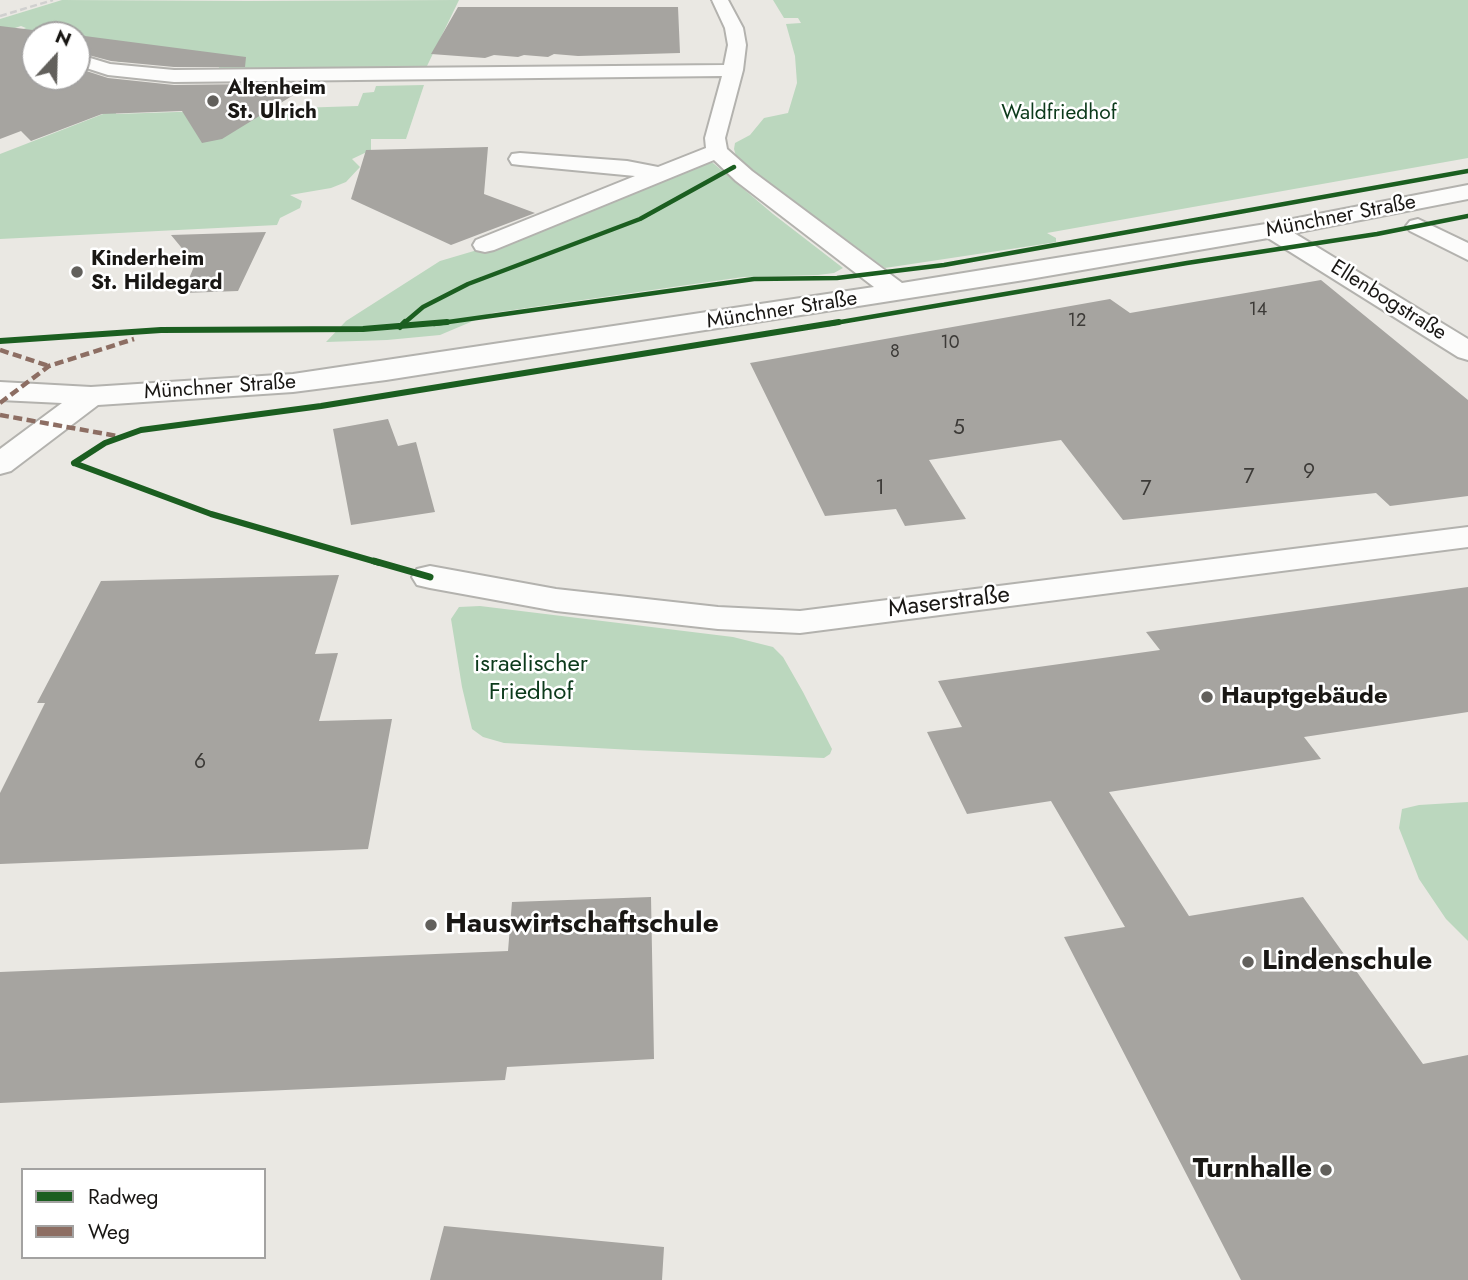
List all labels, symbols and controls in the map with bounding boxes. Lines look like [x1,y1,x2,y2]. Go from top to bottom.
north arrow [21,21,91,91]
text: N [51,23,75,53]
place label: Altenheim St. Ulrich [227,76,326,126]
marker: Altenheim St. Ulrich [205,93,221,109]
park label: Waldfriedhof [1001,101,1117,127]
street label: Münchner Straße [1264,190,1418,244]
place label: Kinderheim St. Hildegard [91,247,223,297]
street label: Ellenbogstraße [1325,255,1451,347]
marker: Kinderheim St. Hildegard [69,264,85,280]
street label: Münchner Straße [705,287,859,335]
house number: 14 [1249,300,1267,322]
house number: 12 [1068,311,1086,333]
house number: 10 [941,333,959,355]
house number: 8 [890,342,900,364]
street label: Münchner Straße [143,370,297,406]
house number: 5 [953,416,965,442]
house number: 9 [1303,460,1315,486]
house number: 7 [1243,465,1255,491]
house number: 1 [875,476,885,502]
house number: 7 [1140,477,1152,503]
street label: Maserstraße [887,581,1011,625]
park label: israelischer Friedhof [474,651,588,707]
place label: Hauptgebäude [1221,683,1388,711]
marker: Hauptgebäude [1199,689,1215,705]
house number: 6 [194,750,206,776]
place label: Hauswirtschaftschule [445,908,719,942]
marker: Hauswirtschaftschule [423,917,439,933]
place label: Lindenschule [1262,945,1432,979]
marker: Lindenschule [1240,954,1256,970]
place label: Turnhalle [1193,1153,1312,1187]
marker: Turnhalle [1318,1162,1334,1178]
legend [21,1168,266,1259]
text: Radweg [88,1182,159,1212]
text: Weg [88,1217,130,1247]

